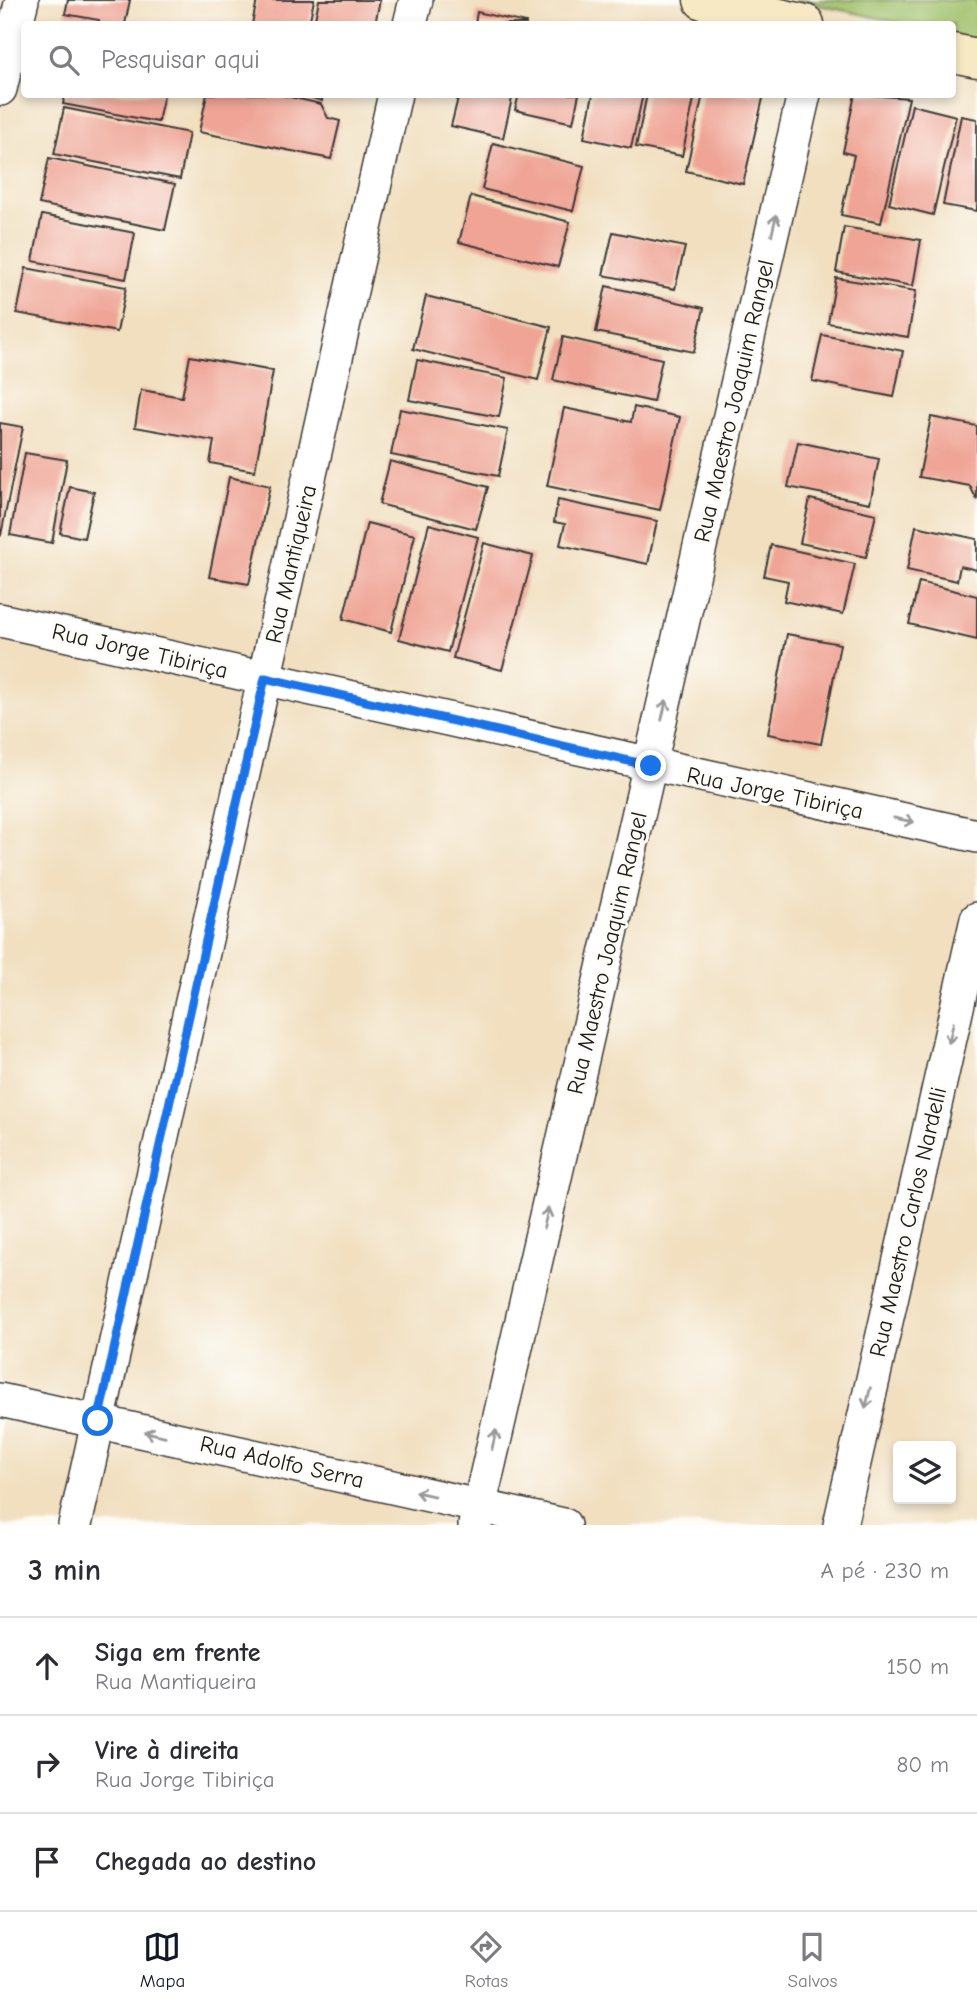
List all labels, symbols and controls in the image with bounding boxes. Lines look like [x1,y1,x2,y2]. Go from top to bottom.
search box [21,21,956,98]
icon: search [45,41,83,79]
text: Pesquisar aqui [101,45,260,75]
one-way arrow [768,215,781,237]
street label: Rua Maestro Joaquim Rangel [688,257,780,545]
street label: Rua Mantiqueira [260,482,322,646]
street label: Rua Jorge Tibiriça [49,618,231,684]
one-way arrow [657,699,671,722]
route end [635,750,666,781]
street label: Rua Jorge Tibiriça [684,761,866,825]
street label: Rua Maestro Joaquim Rangel [561,809,653,1097]
one-way arrow [892,814,915,828]
one-way arrow [944,1021,957,1044]
street label: Rua Maestro Carlos Nardelli [864,1084,952,1360]
one-way arrow [540,1207,553,1230]
one-way arrow [861,1386,875,1409]
route start [82,1405,113,1436]
one-way arrow [144,1427,167,1441]
one-way arrow [488,1429,501,1452]
street label: Rua Adolfo Serra [197,1430,367,1494]
map controls [893,1441,956,1504]
button: layers [893,1441,956,1504]
one-way arrow [414,1487,437,1501]
text: 3 min [28,1553,101,1588]
text: A pé · 230 m [820,1557,949,1584]
text: Siga em frente [95,1638,261,1668]
icon: ahead [28,1647,66,1685]
text: 150 m [887,1653,949,1680]
text: Rua Mantiqueira [95,1668,257,1695]
text: Vire à direita [95,1736,239,1766]
icon: right [28,1745,66,1783]
text: 80 m [896,1751,949,1778]
text: Rua Jorge Tibiriça [95,1766,275,1793]
icon: arrive [28,1843,66,1881]
text: Chegada ao destino [95,1847,316,1877]
tab: Mapa [140,1928,185,1992]
tab: Rotas [465,1928,508,1992]
tab: Salvos [787,1928,837,1992]

